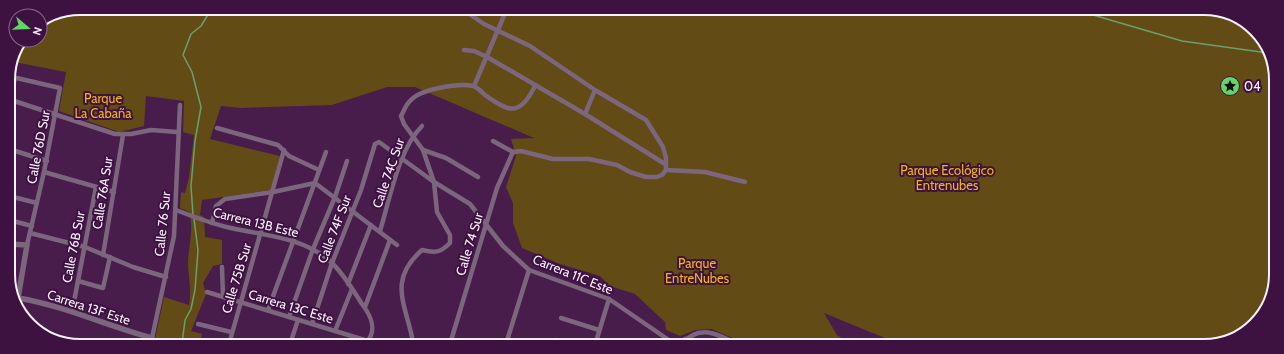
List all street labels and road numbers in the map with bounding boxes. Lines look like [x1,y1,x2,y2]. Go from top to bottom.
street label: Calle 76D Sur [23,108,53,185]
street label: Calle 74C Sur [369,135,408,210]
street label: Calle 76A Sur [88,155,116,230]
street label: Calle 76 Sur [151,190,173,257]
street label: Calle 74F Sur [314,192,355,265]
street label: Carrera 13B Este [212,204,301,240]
street label: Calle 76B Sur [58,209,88,284]
street label: Calle 74 Sur [452,210,486,277]
street label: Calle 75B Sur [218,240,255,315]
street label: Carrera 11C Este [531,251,616,297]
street label: Carrera 13F Este [45,286,133,328]
street label: Carrera 13C Este [247,286,336,327]

